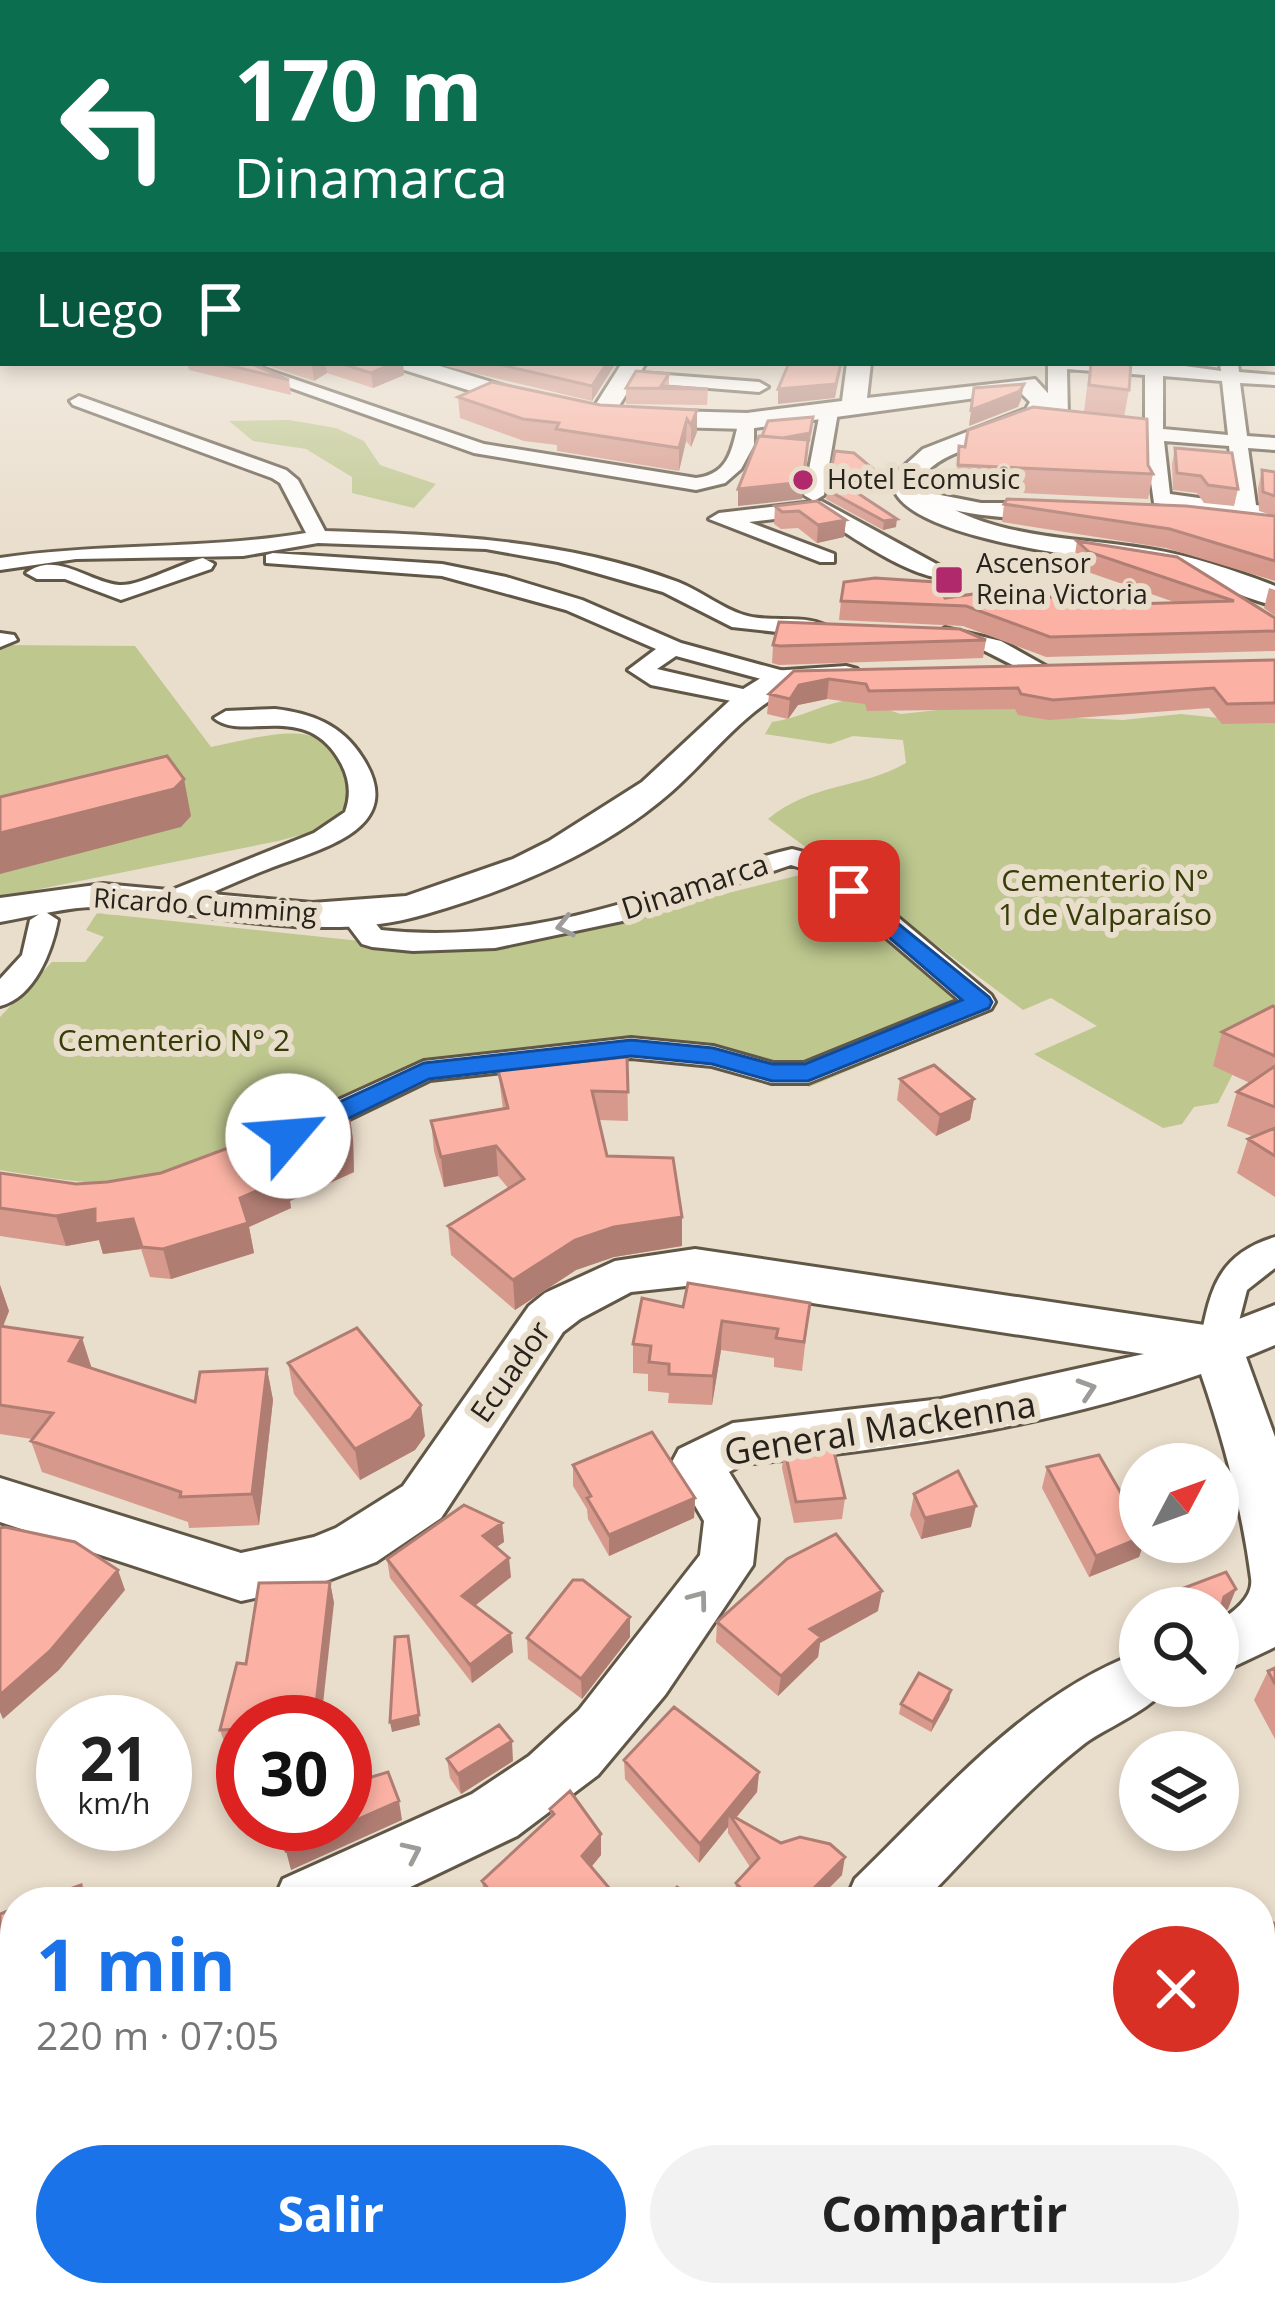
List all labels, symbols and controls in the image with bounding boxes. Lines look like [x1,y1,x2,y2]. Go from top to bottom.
text: 170 m [234,31,482,146]
icon: left [36,48,192,204]
text: Dinamarca [234,140,508,214]
icon: arrive [188,276,254,342]
text: Luego [36,279,164,340]
place label: Hotel Ecomusic [827,460,1020,497]
marker: Hotel Ecomusic [790,467,816,493]
place label: Ascensor Reina Victoria [976,544,1148,612]
marker: Ascensor Reina Victoria [933,564,965,596]
pin [798,840,900,942]
street label: Dinamarca [616,843,773,929]
icon: arrive [816,858,882,924]
park label: Cementerio N° 1 de Valparaíso [998,859,1212,934]
street label: Ricardo Cumming [92,878,318,931]
one-way arrow [556,912,576,937]
park label: Cementerio N° 2 [58,1019,290,1060]
position arrow [225,1073,351,1199]
street label: Ecuador [460,1312,559,1430]
street label: General Mackenna [721,1379,1039,1476]
one-way arrow [1075,1379,1096,1403]
north arrow [1119,1443,1239,1563]
map controls [1119,1443,1239,1851]
button: search [1119,1587,1239,1707]
one-way arrow [685,1591,707,1613]
speed limit sign: 30 [216,1695,372,1851]
text: 21 [80,1717,148,1799]
button: layers [1119,1731,1239,1851]
text: km/h [78,1782,150,1823]
one-way arrow [400,1843,421,1866]
text: 1 min [36,1914,236,2012]
button: close [1113,1926,1239,2052]
text: 220 m · 07:05 [36,2008,279,2061]
button: Salir [36,2145,626,2283]
button: Compartir [650,2145,1239,2283]

